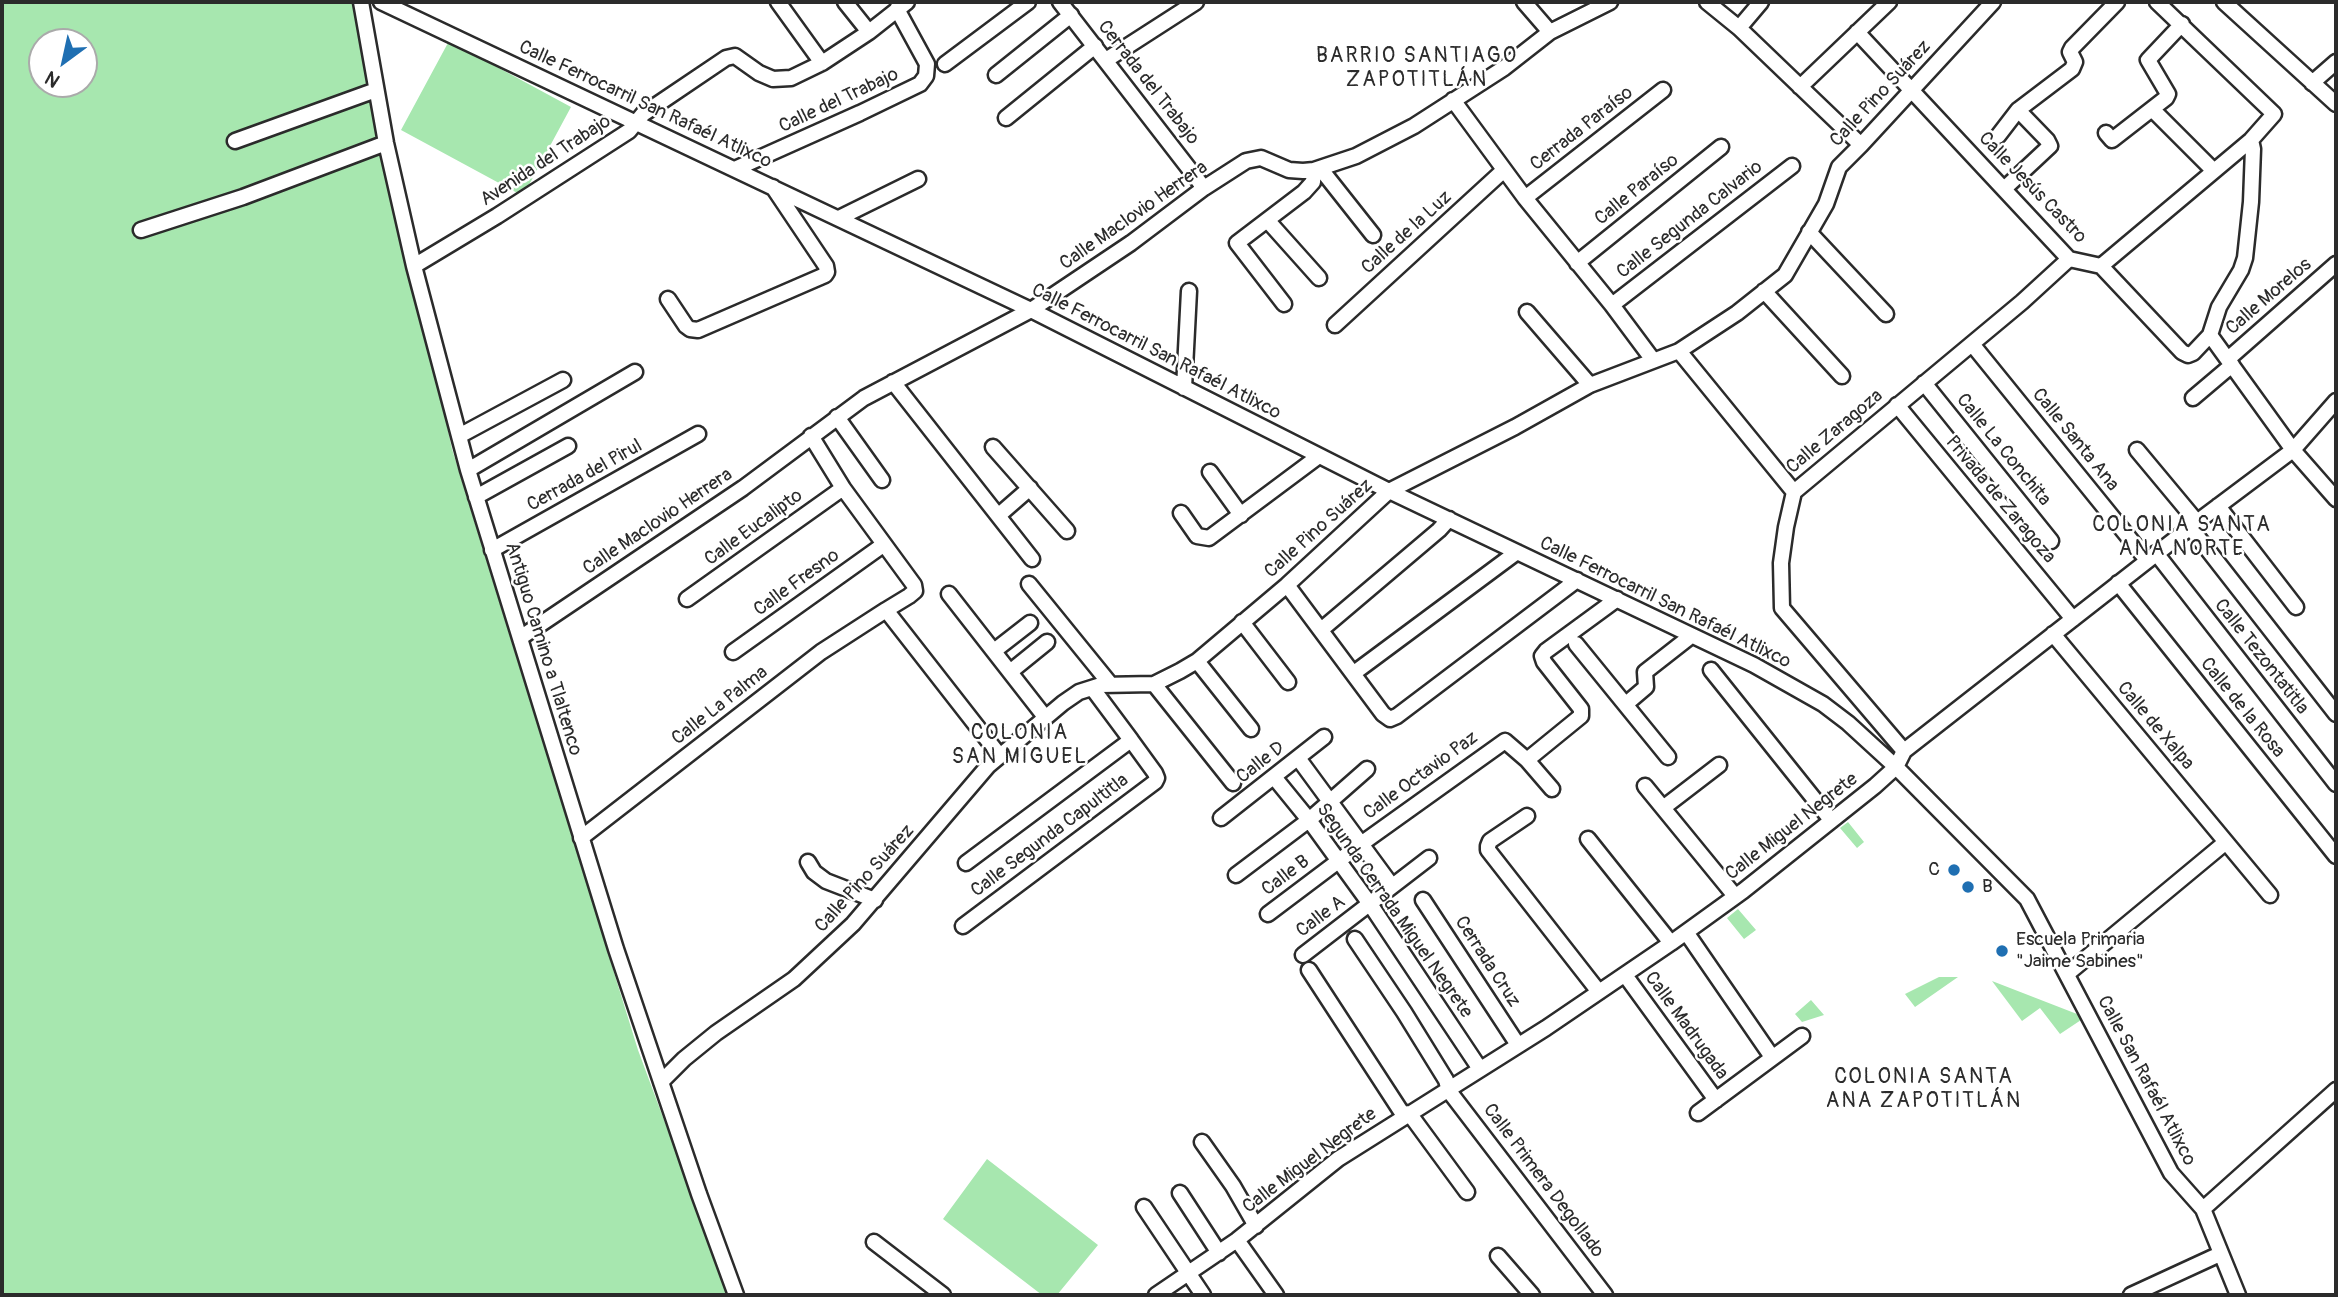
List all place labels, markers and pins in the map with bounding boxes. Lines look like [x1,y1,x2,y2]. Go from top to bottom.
place label: C [1928,859,1940,881]
marker: C [1946,862,1962,878]
place label: B [1982,876,1993,898]
marker: B [1960,879,1976,895]
place label: Escuela Primaria "Jaime Sabines" [2016,929,2145,973]
marker: Escuela Primaria "Jaime Sabines" [1994,943,2010,959]

